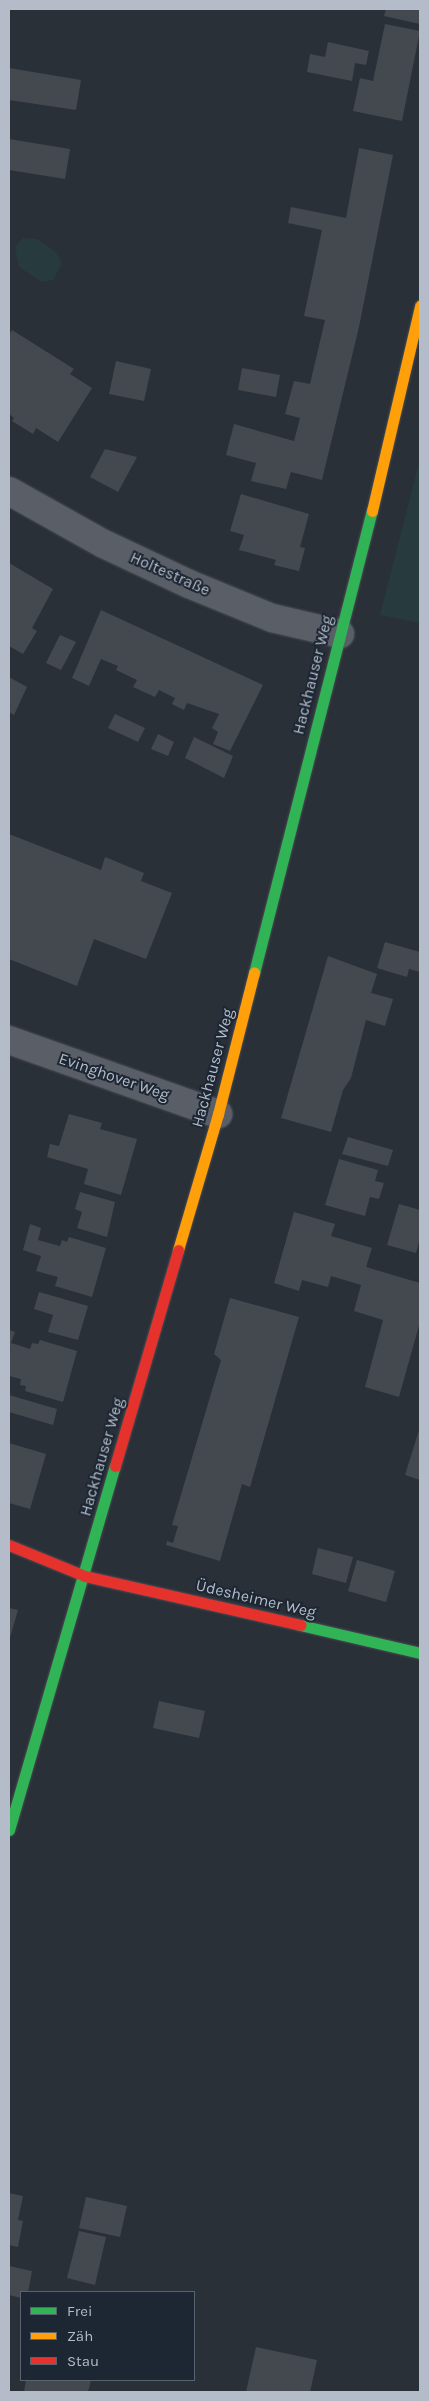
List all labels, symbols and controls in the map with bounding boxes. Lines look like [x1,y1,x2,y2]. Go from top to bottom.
street label: Holtestraße [127,548,213,600]
street label: Hackhauser Weg [289,613,337,737]
street label: Hackhauser Weg [188,1007,238,1129]
street label: Evinghover Weg [56,1049,172,1105]
street label: Hackhauser Weg [76,1396,128,1518]
street label: Üdesheimer Weg [194,1576,318,1622]
legend [20,2291,195,2381]
text: Frei [67,2302,92,2320]
text: Zäh [67,2327,93,2345]
text: Stau [67,2352,99,2370]

